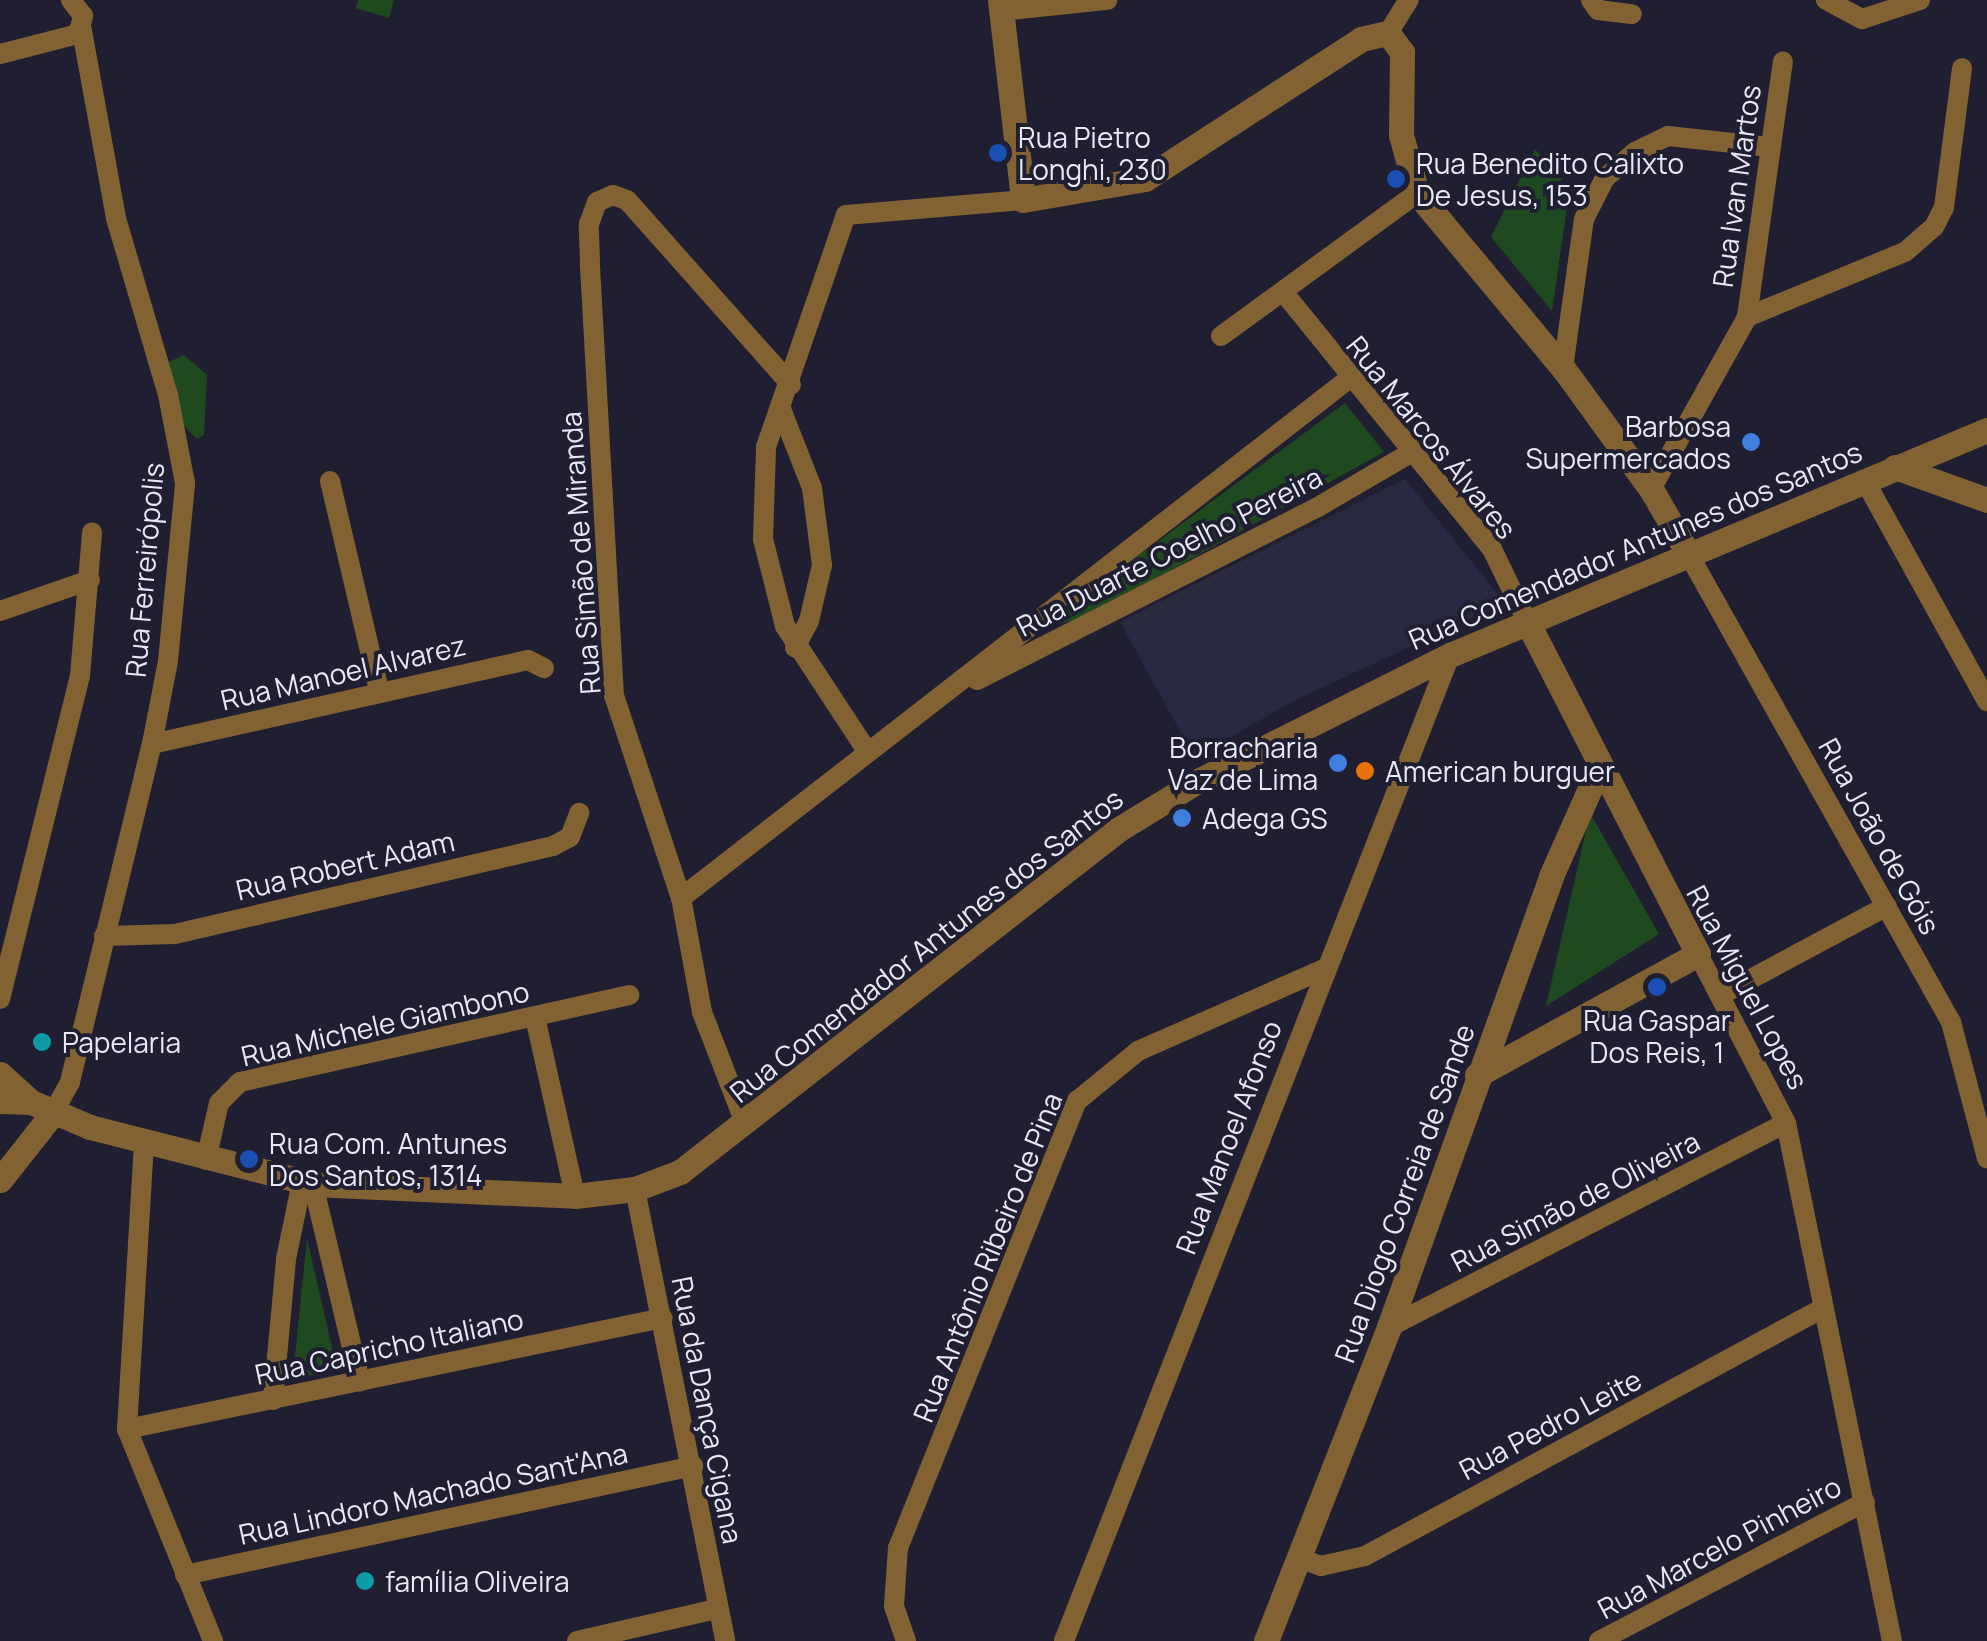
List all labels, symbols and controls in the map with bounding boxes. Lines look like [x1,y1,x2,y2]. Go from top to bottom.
street label: Rua Ivan Martos [1705,83,1767,289]
place label: Rua Pietro Longhi, 230 [1018,120,1167,186]
marker: Rua Pietro Longhi, 230 [987,142,1009,164]
place label: Rua Benedito Calixto De Jesus, 153 [1416,146,1684,212]
marker: Rua Benedito Calixto De Jesus, 153 [1385,168,1407,190]
street label: Rua Marcos Álvares [1340,329,1524,545]
place label: Barbosa Supermercados [1526,409,1731,475]
street label: Rua Simão de Miranda [553,411,607,695]
marker: Barbosa Supermercados [1740,431,1762,453]
street label: Rua Comendador Antunes dos Santos [1403,434,1867,656]
street label: Rua Duarte Coelho Pereira [1011,459,1327,643]
street label: Rua Ferreirópolis [118,461,170,679]
street label: Rua Manoel Alvarez [217,627,469,717]
place label: Borracharia Vaz de Lima [1168,730,1318,796]
street label: Rua João de Góis [1812,732,1948,940]
marker: Borracharia Vaz de Lima [1327,752,1349,774]
place label: American burguer [1385,754,1615,788]
marker: American burguer [1354,760,1376,782]
street label: Rua Comendador Antunes dos Santos [723,781,1129,1109]
place label: Adega GS [1202,801,1327,835]
marker: Adega GS [1171,807,1193,829]
street label: Rua Robert Adam [233,824,457,906]
street label: Rua Miguel Lopes [1680,879,1816,1095]
street label: Rua Michele Giambono [238,974,532,1072]
marker: Rua Gaspar Dos Reis, 1 [1646,976,1668,998]
place label: Rua Gaspar Dos Reis, 1 [1583,1003,1731,1069]
street label: Rua Manoel Afonso [1168,1016,1288,1258]
street label: Rua Diogo Correia de Sande [1327,1019,1481,1367]
place label: Papelaria [62,1025,181,1059]
marker: Papelaria [31,1031,53,1053]
street label: Rua Antônio Ribeiro de Pina [905,1087,1069,1427]
street label: Rua Simão de Oliveira [1445,1124,1705,1278]
place label: Rua Com. Antunes Dos Santos, 1314 [269,1126,507,1192]
marker: Rua Com. Antunes Dos Santos, 1314 [238,1148,260,1170]
street label: Rua da Dança Cigana [666,1274,750,1546]
street label: Rua Capricho Italiano [252,1301,526,1391]
street label: Rua Pedro Leite [1453,1362,1647,1486]
street label: Rua Lindoro Machado Sant'Ana [236,1435,630,1551]
street label: Rua Marcelo Pinheiro [1592,1469,1846,1625]
place label: família Oliveira [385,1564,570,1598]
marker: família Oliveira [354,1570,376,1592]

